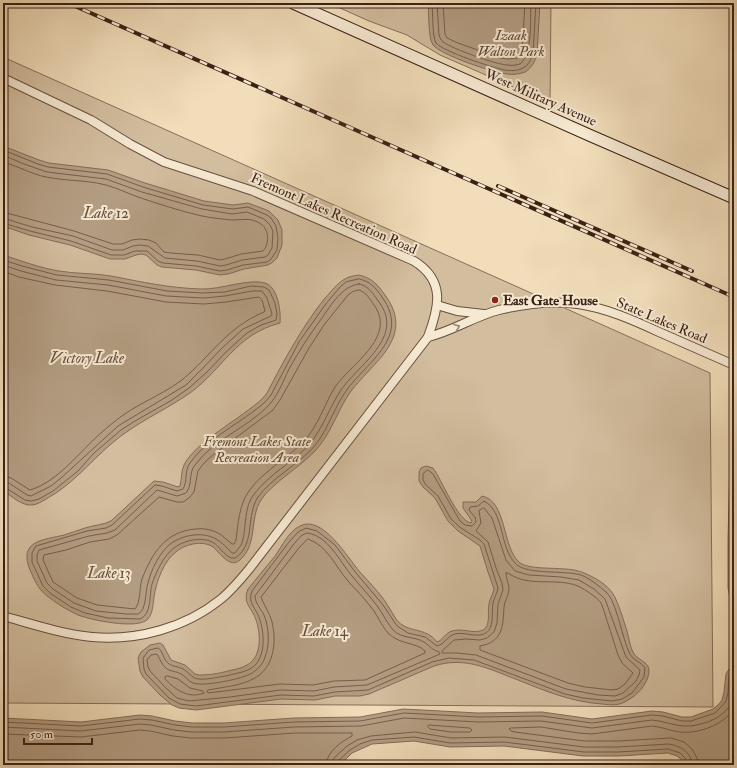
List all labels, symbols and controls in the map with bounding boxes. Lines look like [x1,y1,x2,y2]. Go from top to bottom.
park label: Izaak Walton Park [477,27,545,60]
street label: West Military Avenue [481,65,600,131]
street label: Fremont Lakes Recreation Road [248,169,420,258]
water label: Lake 12 [82,204,129,223]
place label: East Gate House [503,292,598,309]
street label: State Lakes Road [614,294,710,347]
marker: East Gate House [490,295,500,305]
one-way arrow [453,324,460,332]
water label: Victory Lake [50,349,125,368]
park label: Fremont Lakes State Recreation Area [202,433,311,466]
water label: Lake 13 [86,564,131,583]
water label: Lake 14 [301,622,349,641]
scale bar [24,720,92,746]
text: 50 m [30,727,54,742]

